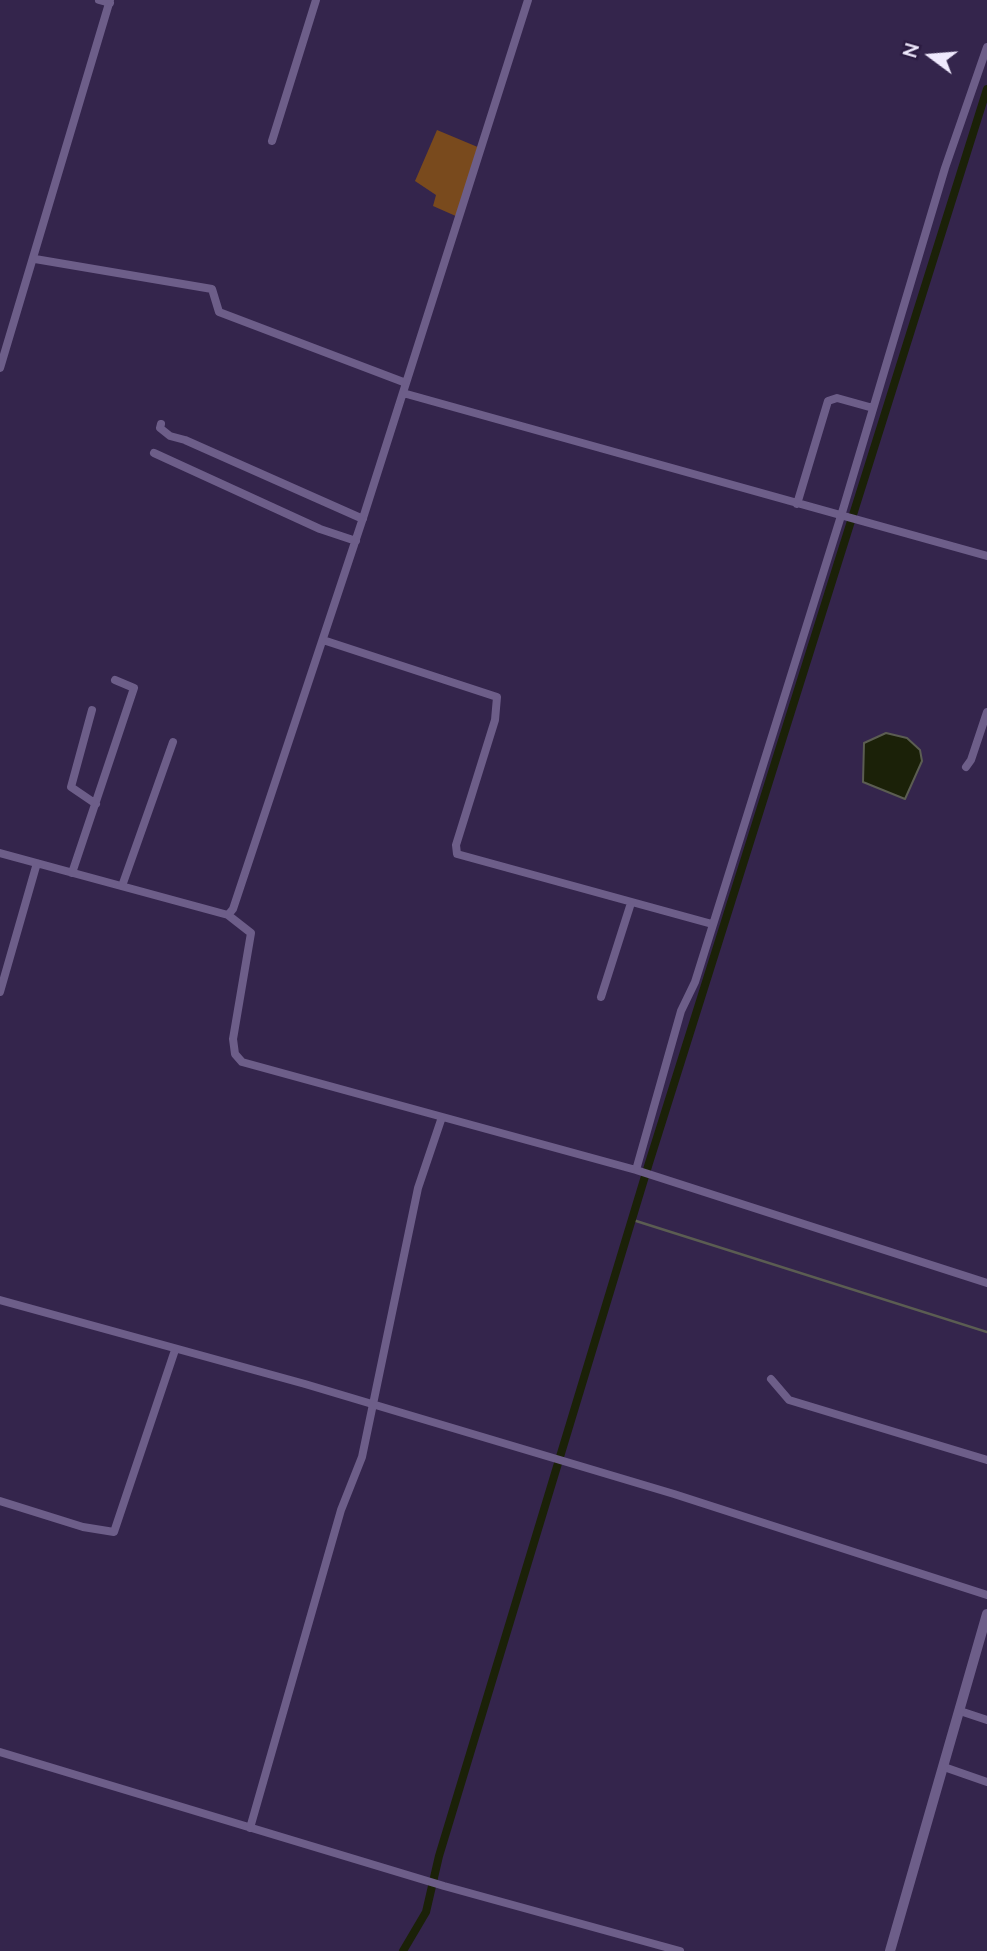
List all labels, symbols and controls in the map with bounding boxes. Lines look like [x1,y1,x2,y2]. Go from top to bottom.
north arrow [896,21,966,91]
text: N [897,40,924,60]

